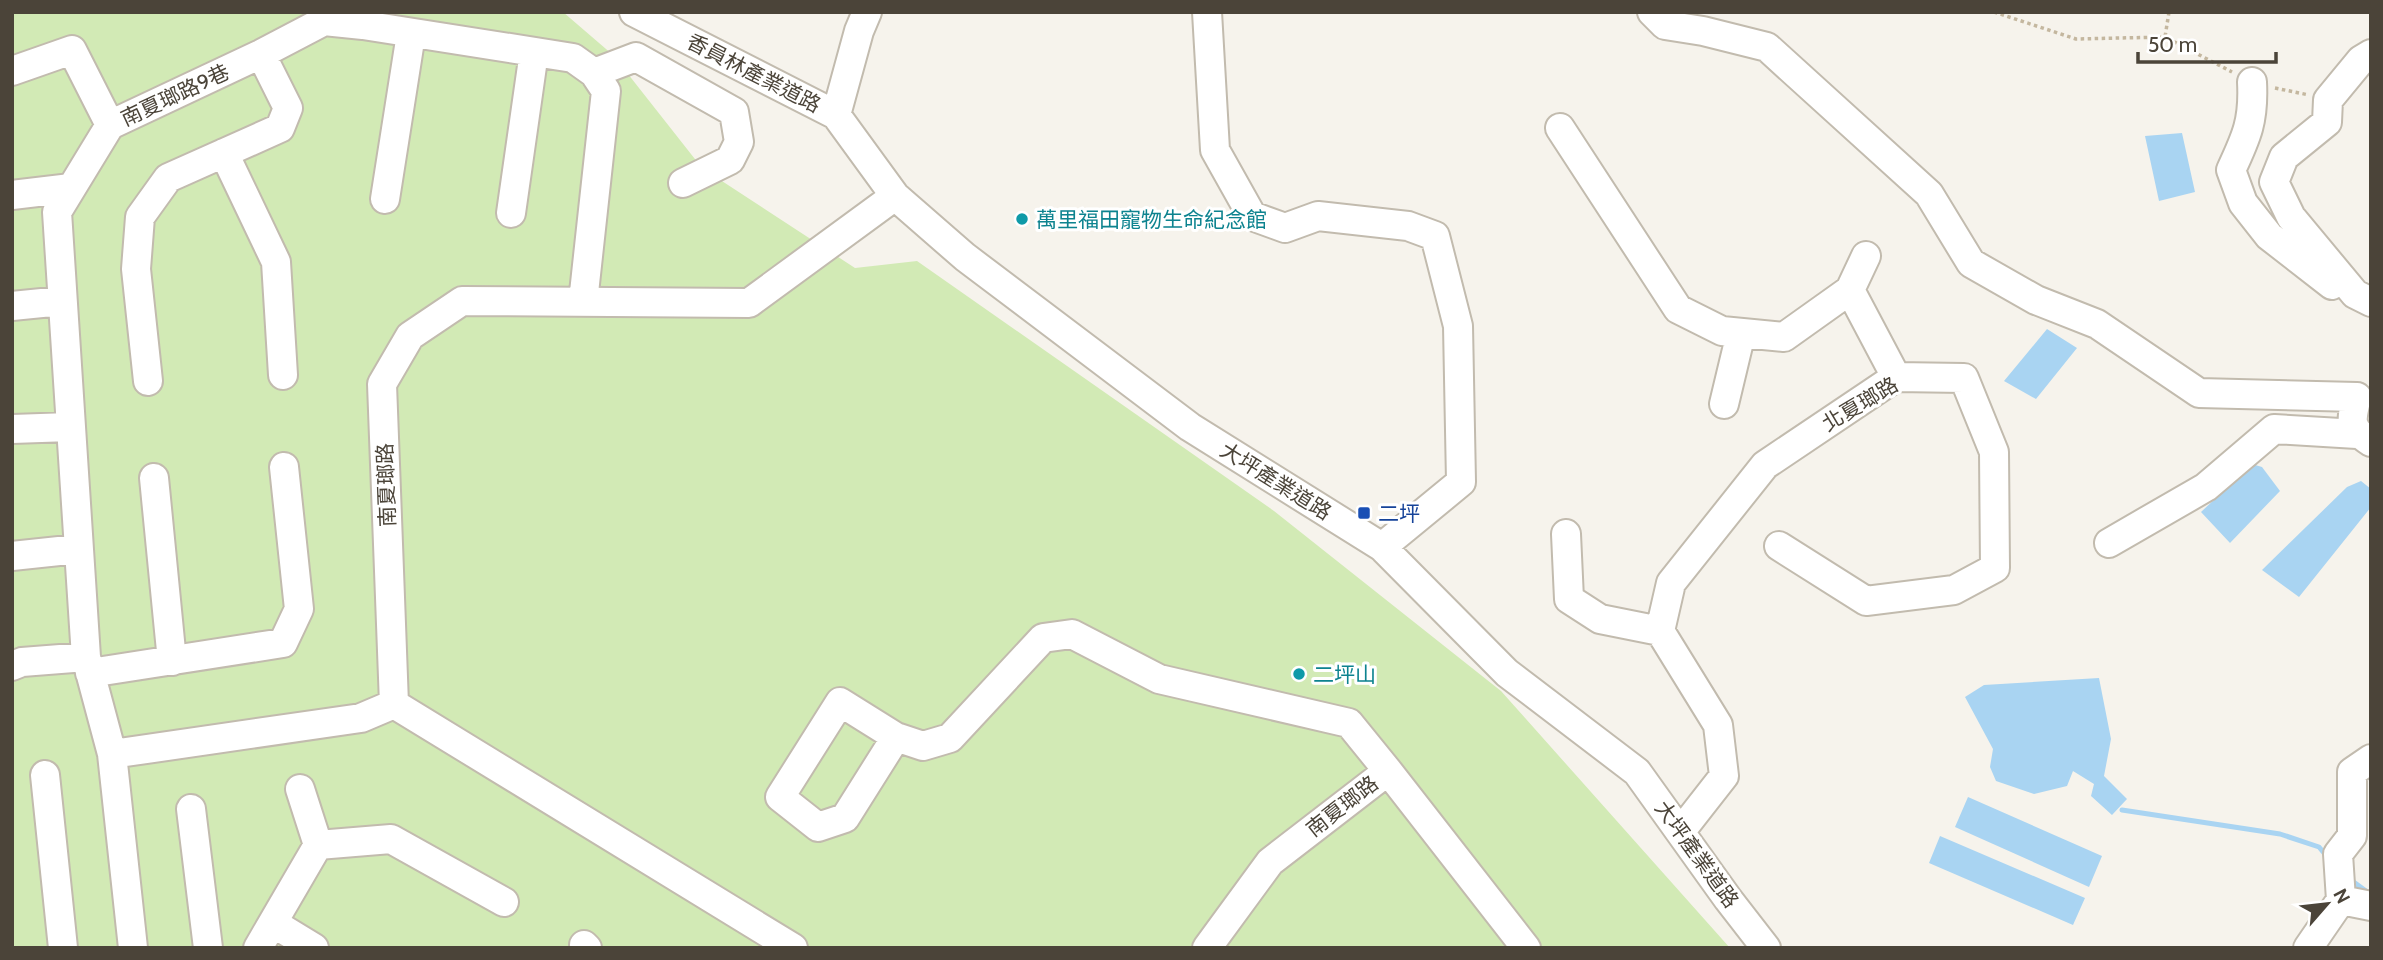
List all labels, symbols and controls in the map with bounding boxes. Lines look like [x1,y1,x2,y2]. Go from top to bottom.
scale bar [2138,21,2276,65]
street label: 香員林產業道路 [683,28,825,118]
text: 50 m [2148,32,2197,57]
street label: 南夏瑯路9巷 [117,59,233,131]
place label: 萬里福田寵物生命紀念館 [1036,207,1267,232]
marker: 萬里福田寵物生命紀念館 [1014,211,1030,227]
street label: 北夏瑯路 [1818,372,1902,436]
street label: 大坪產業道路 [1216,437,1336,525]
street label: 南夏瑯路 [372,443,400,527]
place label: 二坪 [1378,501,1420,526]
marker: 二坪 [1356,505,1372,521]
place label: 二坪山 [1313,662,1376,687]
marker: 二坪山 [1291,666,1307,682]
street label: 南夏瑯路 [1301,770,1383,842]
street label: 大坪產業道路 [1650,796,1744,912]
north arrow [2292,869,2362,939]
text: N [2328,885,2355,908]

